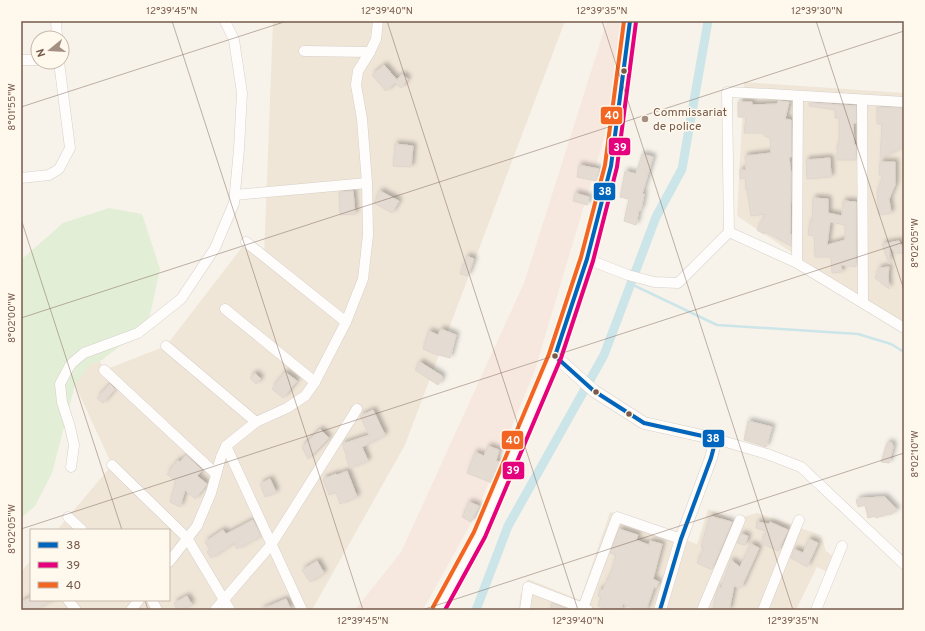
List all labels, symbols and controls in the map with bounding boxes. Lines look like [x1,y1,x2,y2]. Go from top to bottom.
text: 12°39'45"N [146,5,198,18]
text: 12°39'40"N [361,5,413,18]
text: 12°39'35"N [576,5,628,18]
text: 12°39'30"N [791,5,843,18]
north arrow [30,30,70,70]
text: N [34,47,49,59]
unlabelled marker [619,66,629,76]
text: 8°01'55"W [6,83,19,131]
place label: Commissariat de police [653,105,727,135]
line badge: 40 [600,106,623,125]
text: 40 [605,109,619,123]
marker: Commissariat de police [640,114,650,124]
line badge: 39 [608,137,631,156]
text: 39 [613,141,627,155]
line badge: 38 [593,182,616,201]
text: 38 [598,185,612,199]
text: 8°02'05"W [909,218,922,268]
text: 8°02'00"W [6,293,19,343]
unlabelled marker [550,351,560,361]
unlabelled marker [591,387,601,397]
unlabelled marker [624,409,634,419]
line badge: 38 [702,429,725,448]
line badge: 40 [501,430,524,450]
text: 8°02'10"W [909,430,922,478]
text: 38 [706,432,720,446]
text: 40 [506,434,520,448]
line badge: 39 [502,461,525,480]
text: 39 [506,464,520,478]
text: 8°02'05"W [6,504,19,554]
legend [30,529,170,601]
text: 38 [66,538,81,554]
text: 39 [66,558,80,574]
text: 40 [66,578,81,594]
text: 12°39'45"N [337,615,389,628]
text: 12°39'40"N [552,615,604,628]
text: 12°39'35"N [767,615,819,628]

